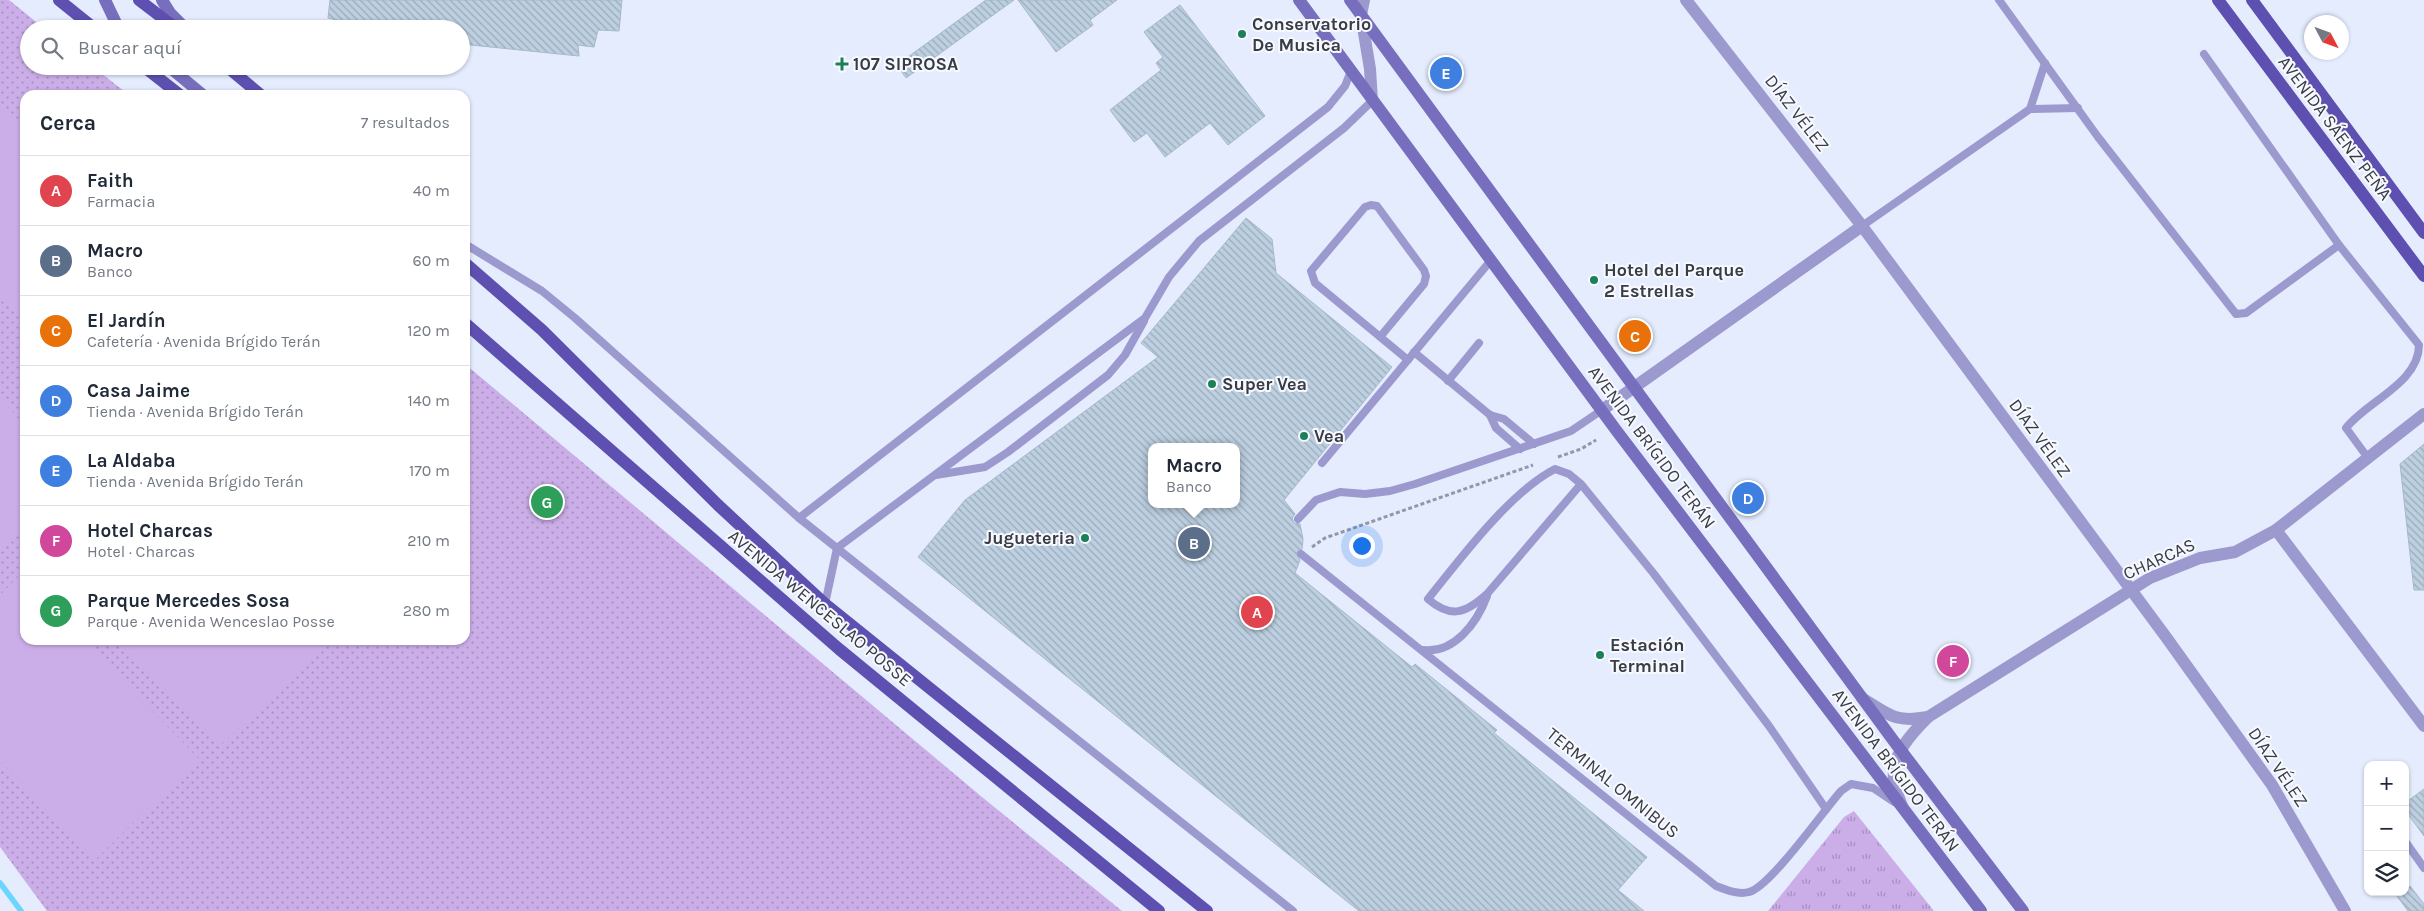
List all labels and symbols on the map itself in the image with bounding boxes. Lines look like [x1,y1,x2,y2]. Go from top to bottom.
place label: Conservatorio De Musica [1252,13,1371,56]
north arrow [2304,15,2349,60]
marker: Conservatorio De Musica [1236,28,1248,40]
street label: AVENIDA SÁENZ PEÑA [2273,51,2397,205]
place label: 107 SIPROSA [853,53,958,75]
pin: E [1430,54,1462,92]
marker: 107 SIPROSA [835,57,849,71]
street label: DÍAZ VÉLEZ [1760,70,1835,156]
place label: Hotel del Parque 2 Estrellas [1604,259,1744,302]
marker: Hotel del Parque 2 Estrellas [1588,274,1600,286]
pin: C [1619,317,1651,355]
street label: AVENIDA BRÍGIDO TERÁN [1584,361,1721,533]
place label: Super Vea [1222,373,1307,395]
marker: Super Vea [1206,378,1218,390]
street label: DÍAZ VÉLEZ [2004,394,2077,482]
place label: Vea [1314,425,1344,447]
marker: Vea [1298,430,1310,442]
pin: D [1732,479,1764,517]
pin: G [531,483,563,521]
pin: B [1178,524,1210,562]
street label: AVENIDA WENCESLAO POSSE [724,525,916,691]
place label: Jugueteria [984,527,1075,549]
marker: Jugueteria [1079,532,1091,544]
your location [1349,533,1375,559]
street label: CHARCAS [2119,533,2199,585]
pin: A [1241,593,1273,631]
place label: Estación Terminal [1610,634,1685,677]
pin: F [1937,642,1969,680]
marker: Estación Terminal [1594,649,1606,661]
street label: AVENIDA BRÍGIDO TERÁN [1828,684,1965,856]
street label: DÍAZ VÉLEZ [2243,722,2314,811]
street label: TERMINAL OMNIBUS [1542,723,1684,843]

